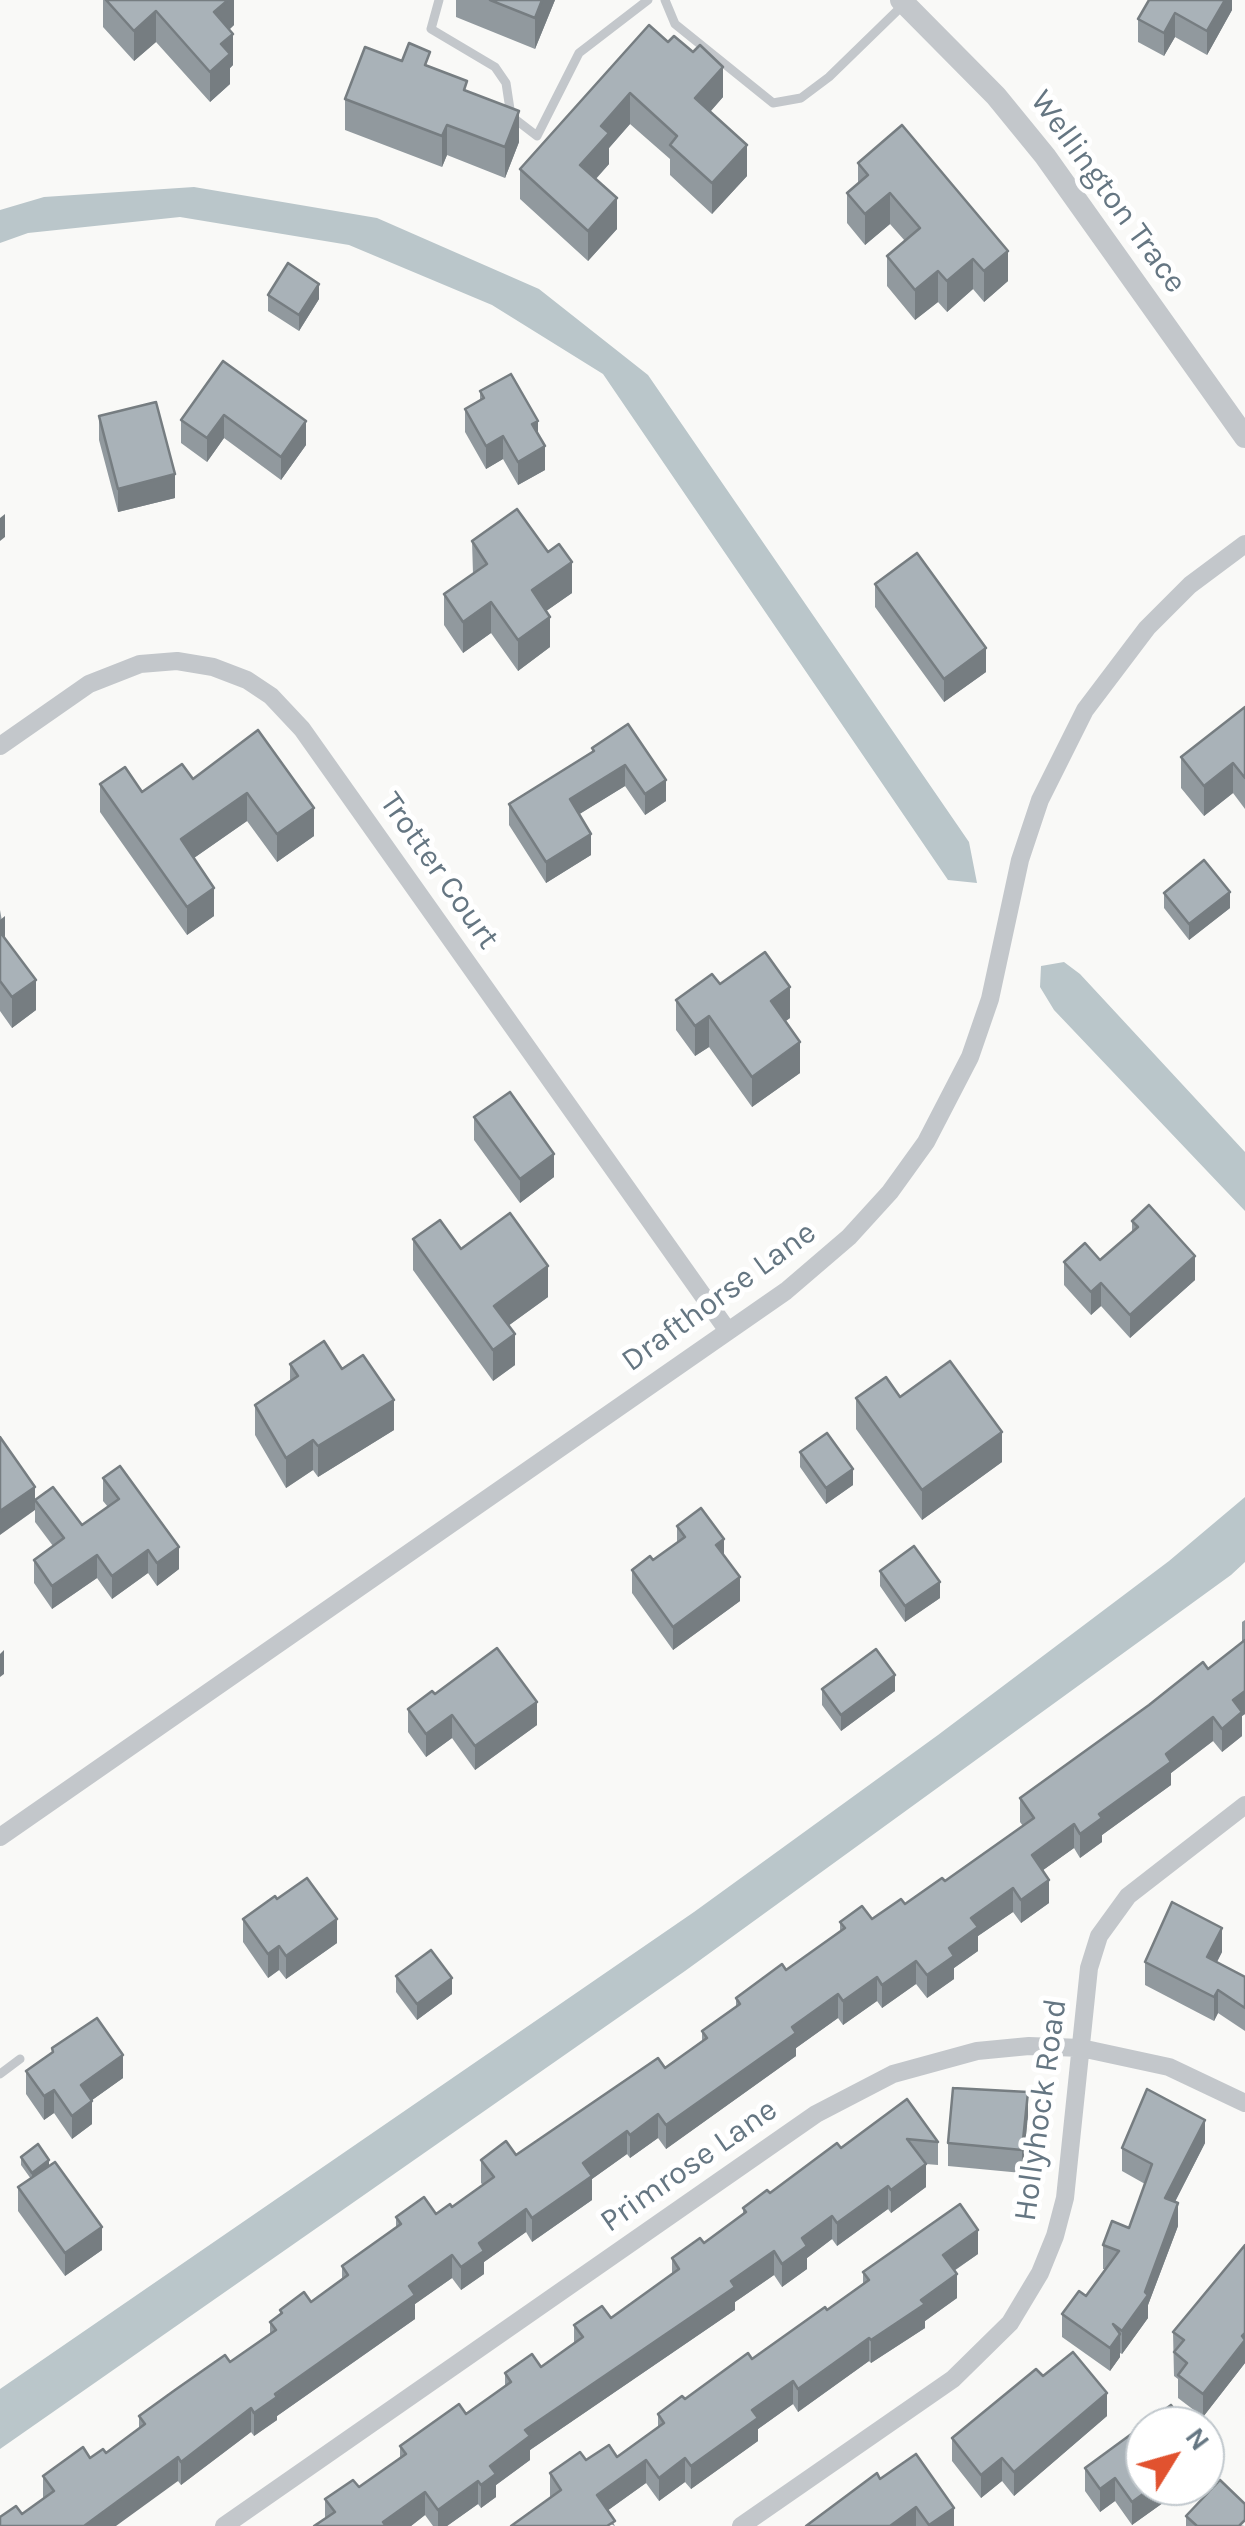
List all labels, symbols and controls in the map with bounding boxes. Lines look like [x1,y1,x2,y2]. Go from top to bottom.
street label: Wellington Trace [1022,83,1194,301]
street label: Trotter Court [371,785,507,957]
street label: Drafthorse Lane [614,1214,824,1380]
street label: Hollyhock Road [1006,1996,1076,2224]
street label: Primrose Lane [593,2091,785,2241]
north arrow [1125,2406,1225,2506]
text: N [1179,2421,1217,2457]

